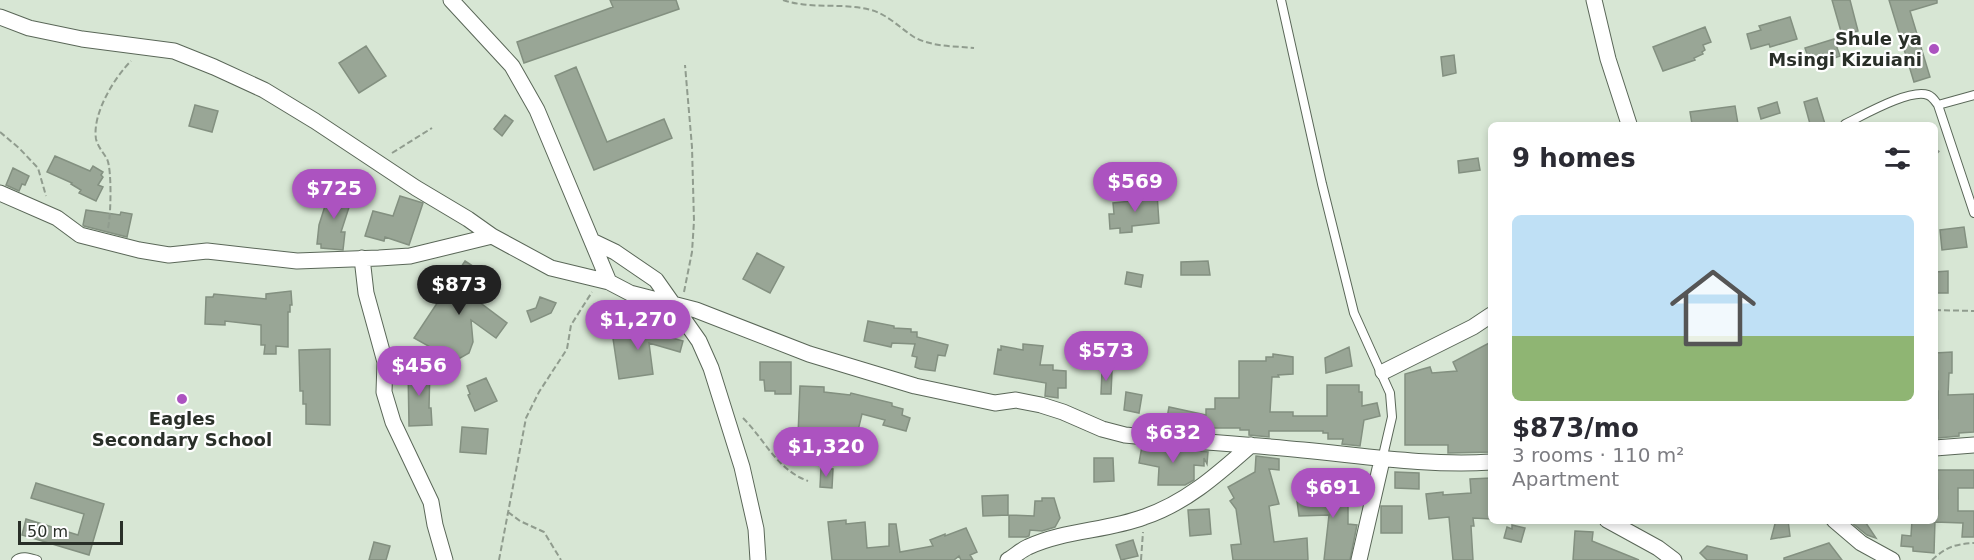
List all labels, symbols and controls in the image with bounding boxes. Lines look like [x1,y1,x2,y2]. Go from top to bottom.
place label: Shule ya Msingi Kizuiani [1768,28,1922,70]
marker: Shule ya Msingi Kizuiani [1927,42,1941,56]
icon: filters [1881,142,1914,175]
text: 9 homes [1512,143,1636,173]
pin: $569 [1099,162,1171,213]
pin: $725 [298,169,370,220]
text: $569 [1107,169,1163,193]
text: $725 [306,176,362,200]
icon: home [1659,254,1767,362]
pin: $873 [423,265,495,316]
text: $873 [431,272,487,296]
pin: $1,270 [589,300,687,351]
text: $1,270 [599,307,677,331]
pin: $573 [1070,331,1142,382]
text: $573 [1078,338,1134,362]
pin: $456 [383,346,455,397]
text: $456 [391,353,447,377]
marker: Eagles Secondary School [175,392,189,406]
place label: Eagles Secondary School [92,408,272,450]
pin: $632 [1137,413,1209,464]
text: $873/mo [1512,413,1639,443]
text: $632 [1145,420,1201,444]
pin: $1,320 [777,427,875,478]
text: $1,320 [787,434,865,458]
text: 3 rooms · 110 m² [1512,443,1684,467]
text: Apartment [1512,467,1619,491]
pin: $691 [1297,468,1369,519]
text: $691 [1305,475,1361,499]
scale bar [18,518,123,546]
text: 50 m [27,522,68,541]

